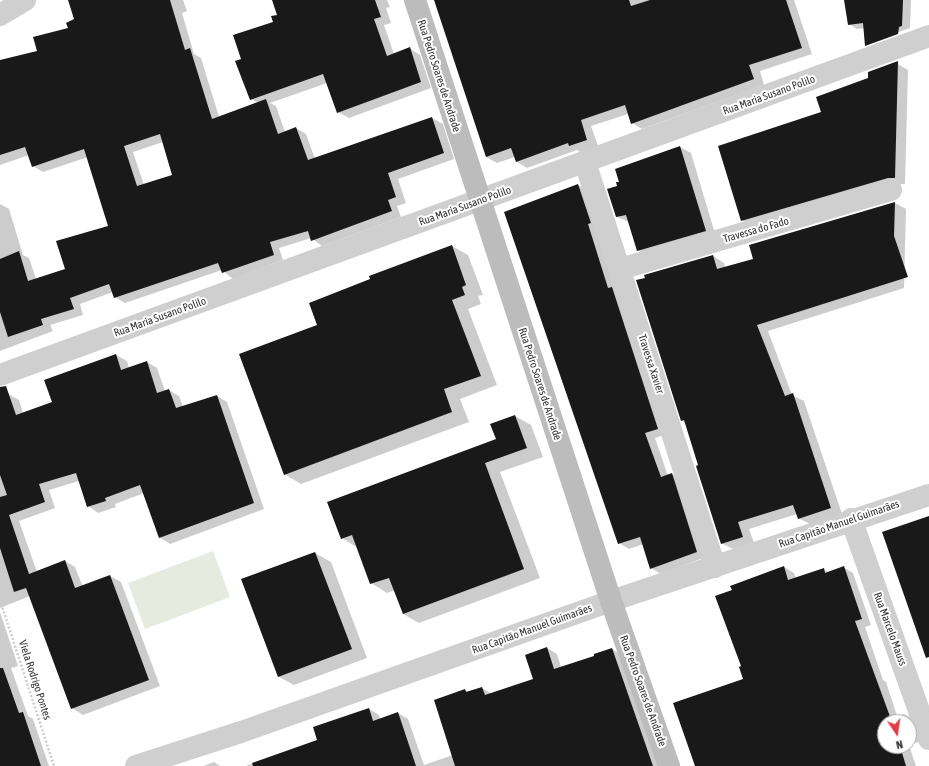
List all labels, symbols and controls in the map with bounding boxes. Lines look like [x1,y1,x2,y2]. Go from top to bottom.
street label: Rua Pedro Soares de Andrade [415,18,463,134]
street label: Rua Maria Susano Polilo [721,72,817,118]
street label: Rua Maria Susano Polilo [417,183,513,229]
street label: Travessa do Fado [722,214,790,246]
street label: Rua Maria Susano Polilo [112,294,208,340]
street label: Rua Pedro Soares de Andrade [516,326,564,442]
street label: Travessa Xavier [635,333,667,395]
street label: Rua Capitão Manuel Guimarães [777,497,901,551]
street label: Rua Marcelo Mauss [871,590,909,668]
street label: Rua Capitão Manuel Guimarães [470,601,594,657]
street label: Rua Pedro Soares de Andrade [617,634,669,748]
street label: Viela Rodrigo Pontes [16,638,54,722]
north arrow [877,714,917,754]
text: N [895,738,904,751]

